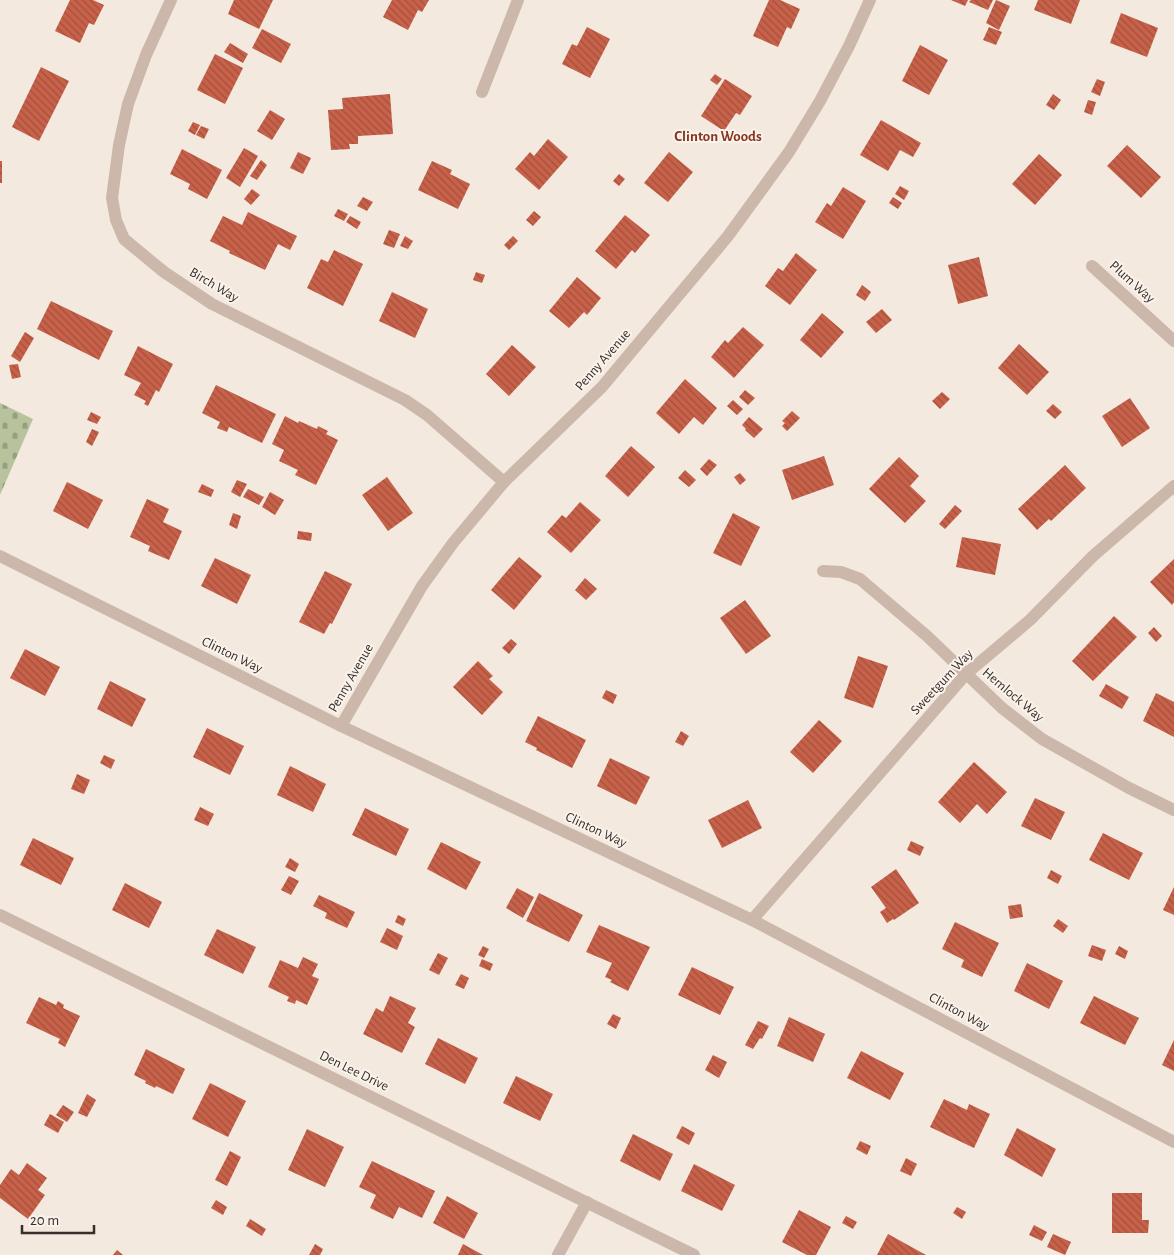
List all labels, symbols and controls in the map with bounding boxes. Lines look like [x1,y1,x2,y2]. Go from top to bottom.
district label: Clinton Woods [674,129,762,144]
street label: Plum Way [1107,258,1157,306]
street label: Birch Way [187,265,241,305]
street label: Penny Avenue [573,327,633,393]
street label: Clinton Way [199,634,265,676]
street label: Penny Avenue [326,641,376,715]
street label: Sweetgum Way [908,646,976,717]
street label: Hemlock Way [980,665,1046,725]
street label: Clinton Way [563,810,629,850]
street label: Clinton Way [927,990,991,1034]
street label: Den Lee Drive [317,1048,391,1094]
scale bar [22,1202,95,1234]
text: 20 m [30,1213,59,1228]

